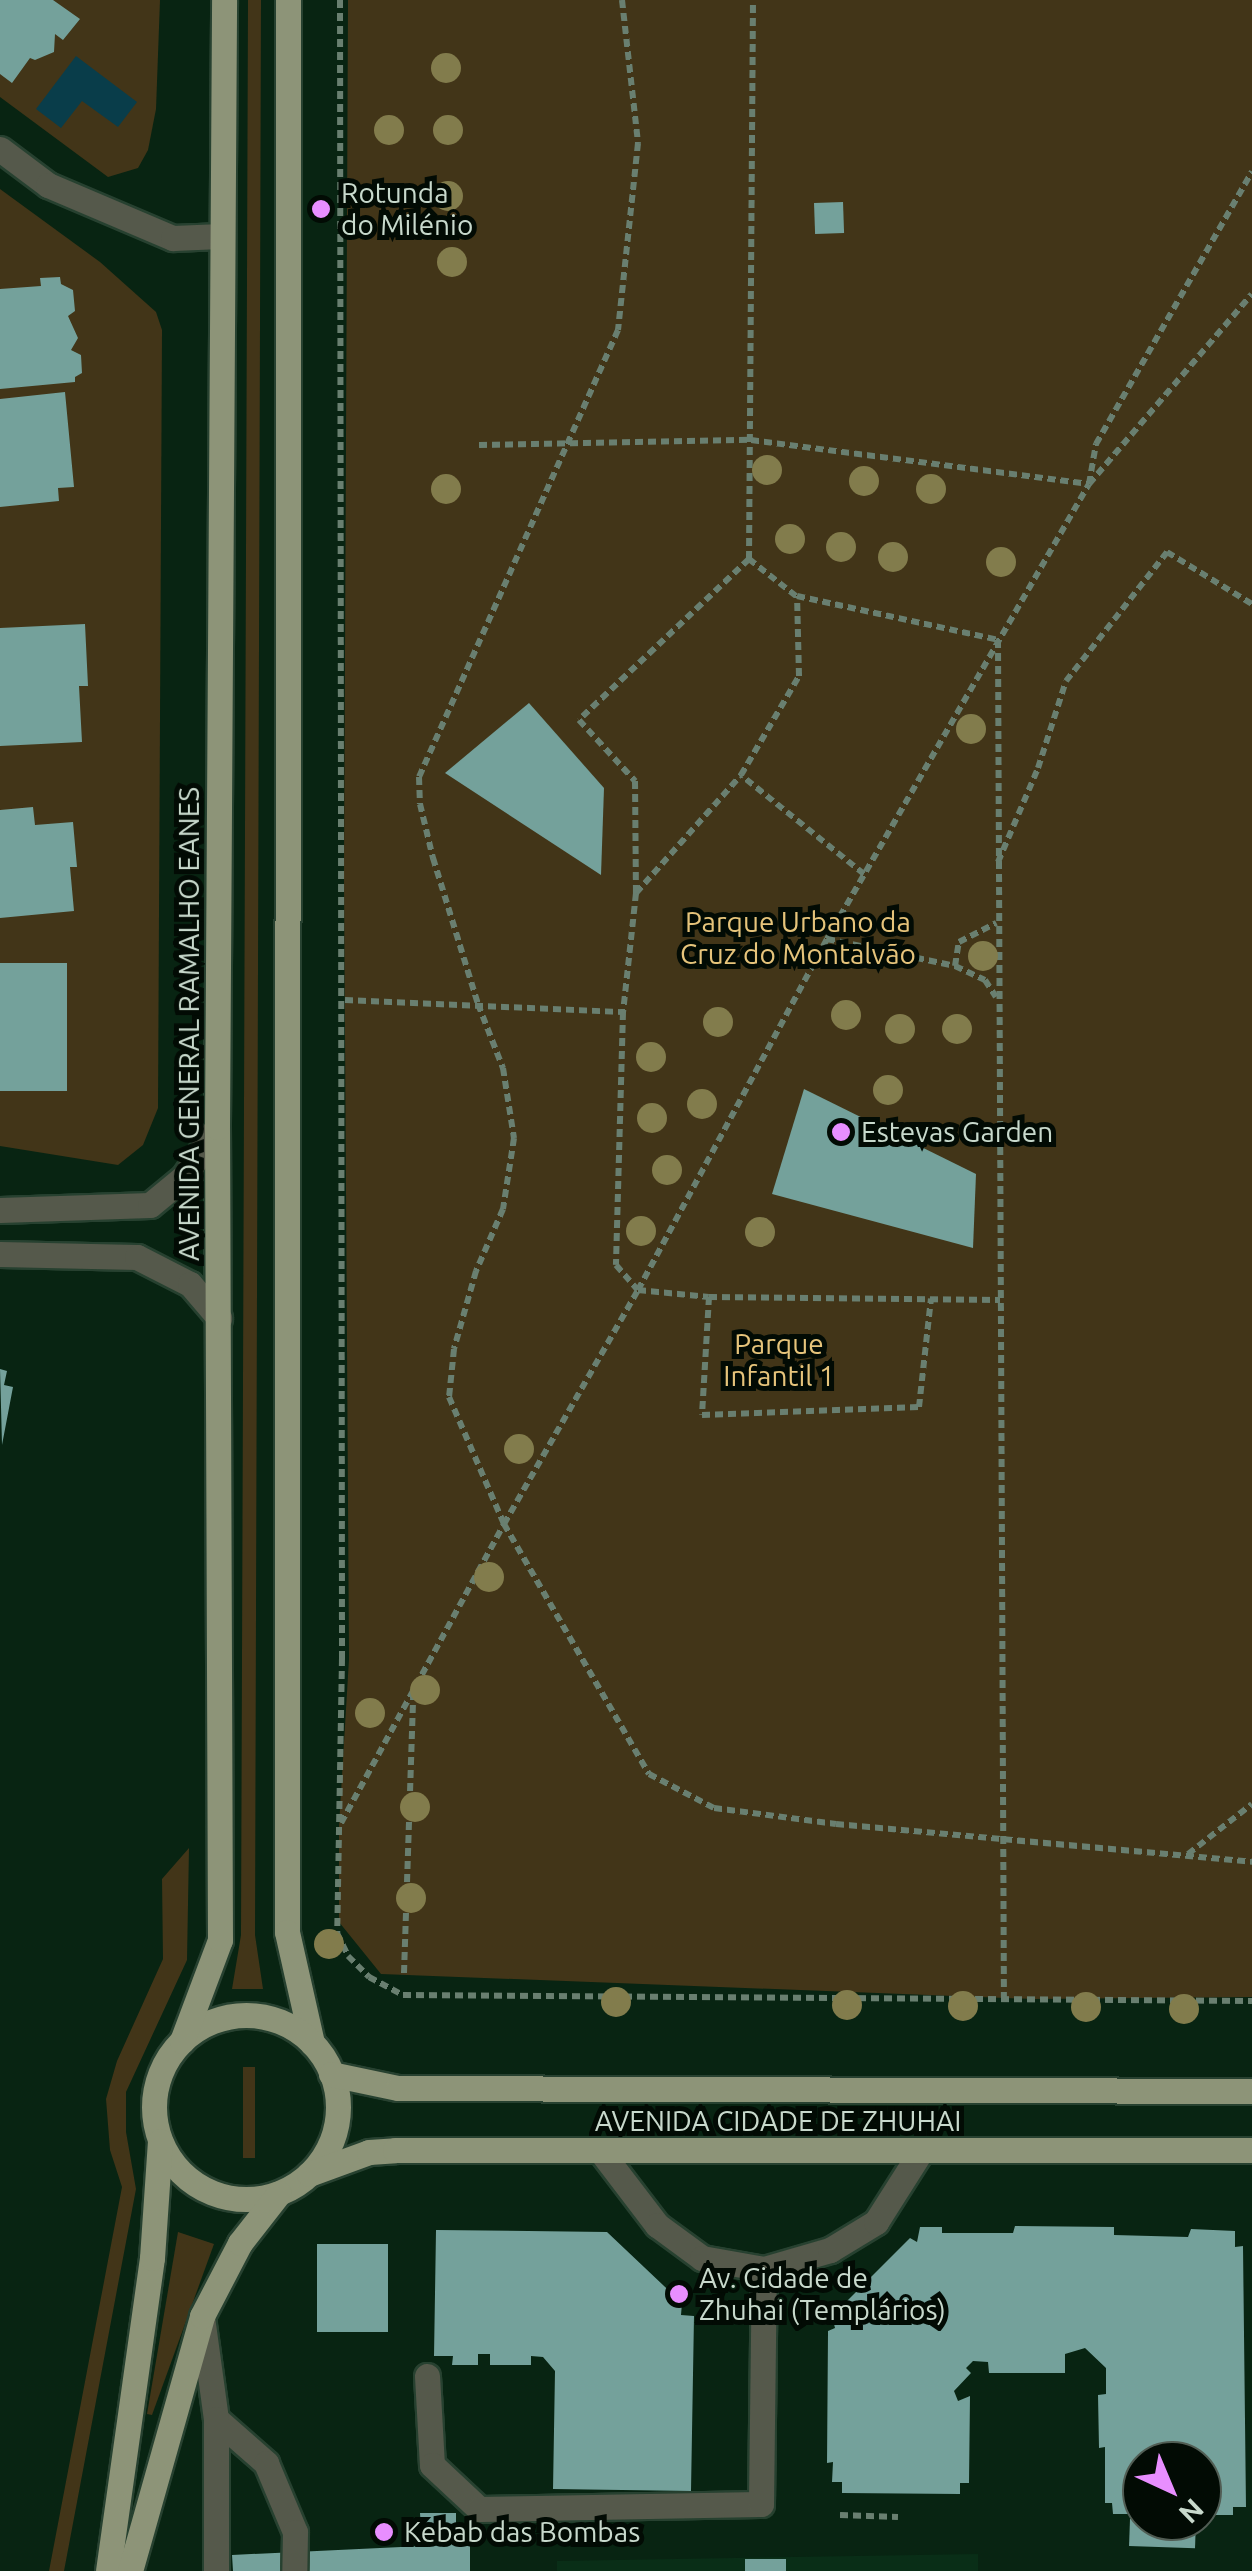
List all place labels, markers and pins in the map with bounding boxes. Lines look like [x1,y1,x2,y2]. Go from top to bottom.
place label: Rotunda do Milénio [341,176,473,242]
marker: Rotunda do Milénio [310,198,332,220]
place label: Estevas Garden [861,1115,1053,1149]
marker: Estevas Garden [830,1121,852,1143]
place label: Av. Cidade de Zhuhai (Templários) [699,2261,946,2327]
marker: Av. Cidade de Zhuhai (Templários) [668,2283,690,2305]
place label: Kebab das Bombas [404,2515,640,2549]
marker: Kebab das Bombas [373,2521,395,2543]

